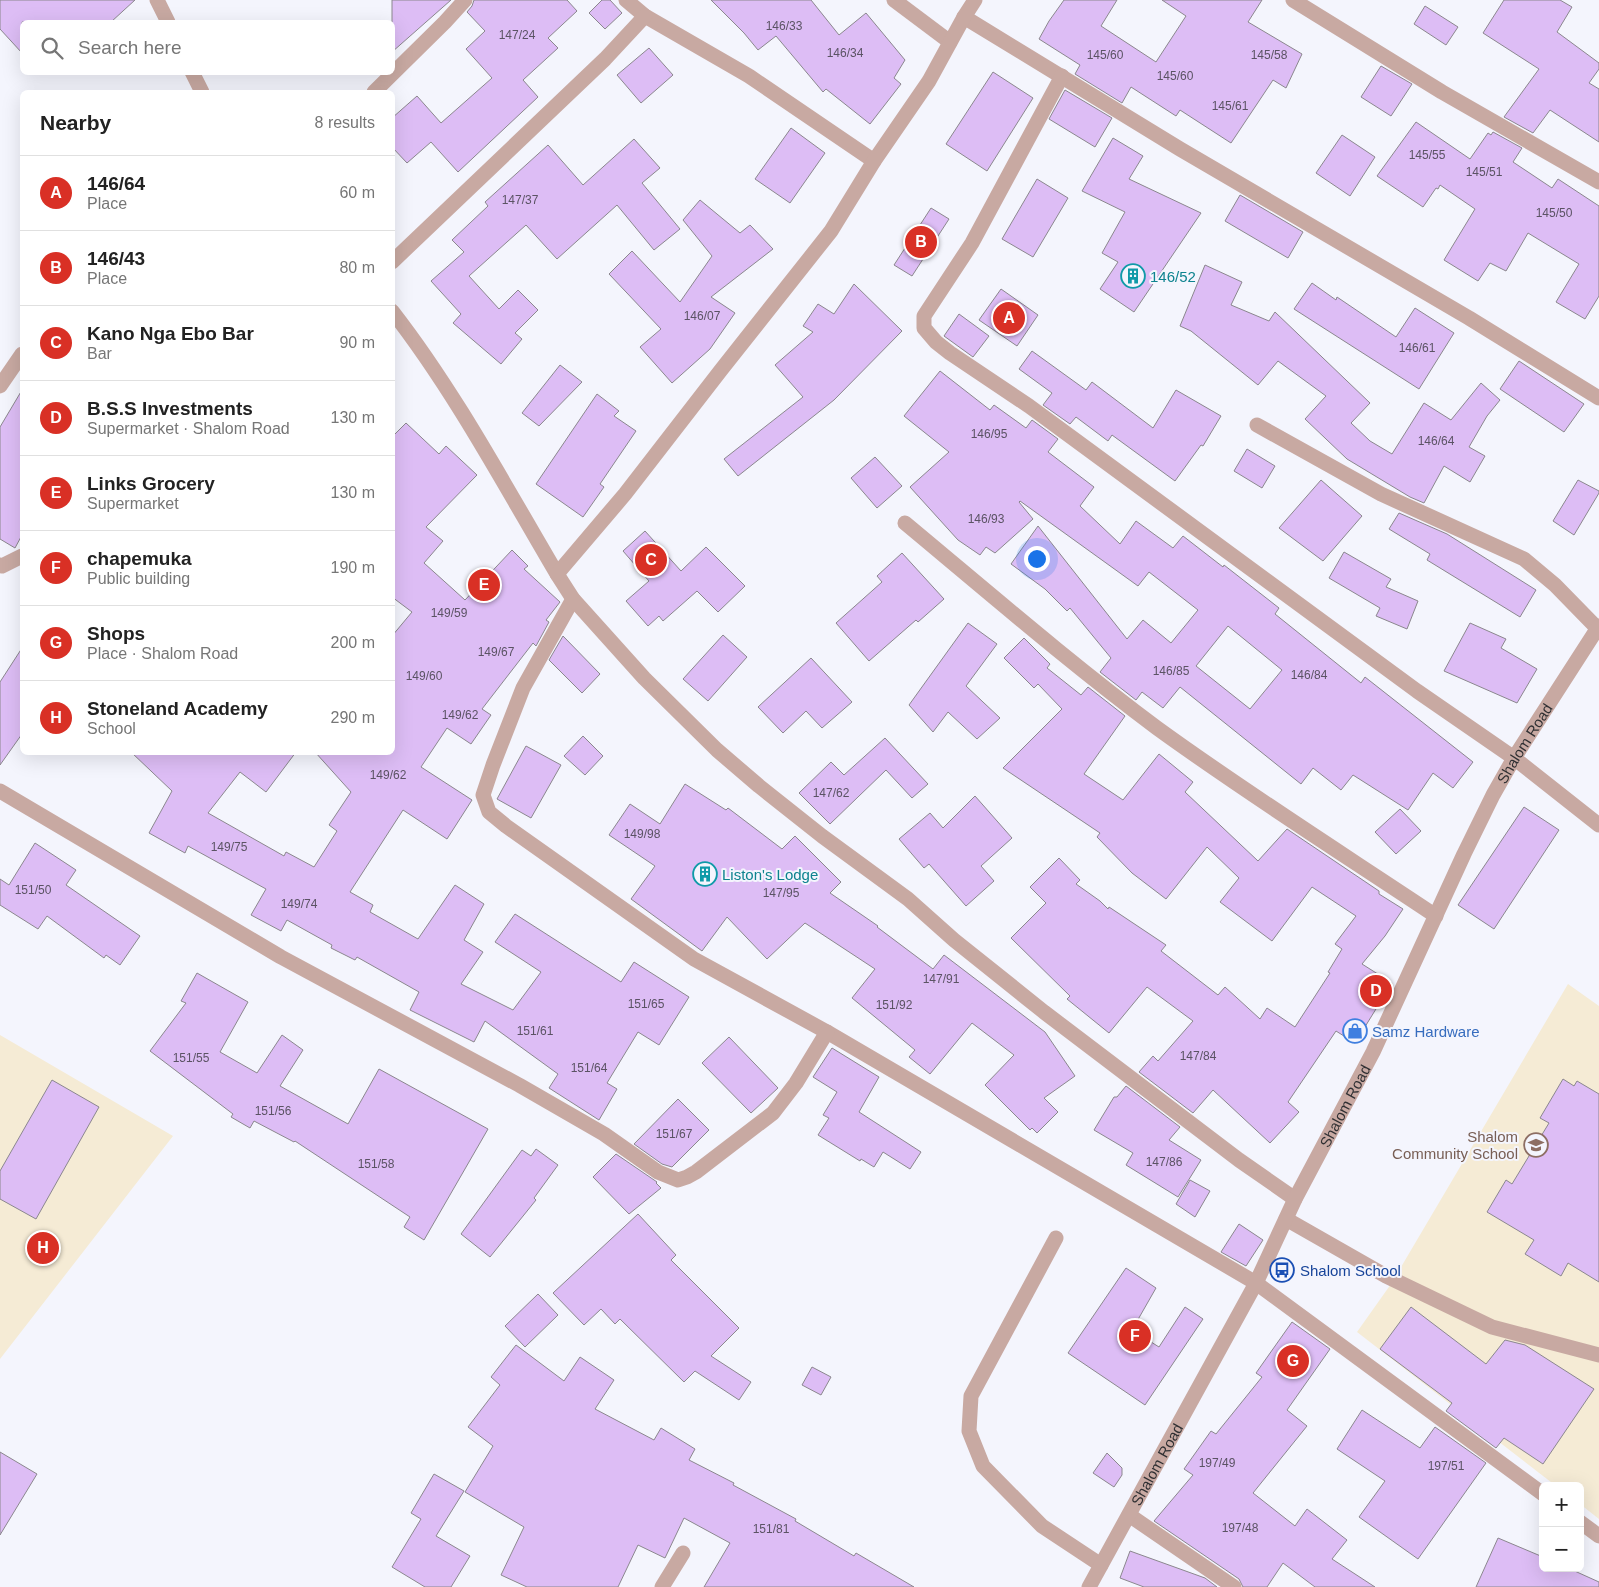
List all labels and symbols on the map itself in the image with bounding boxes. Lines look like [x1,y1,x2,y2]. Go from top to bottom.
house number: 146/33 [766,19,803,33]
house number: 147/24 [499,28,536,42]
house number: 146/34 [827,46,864,60]
house number: 145/60 [1087,48,1124,62]
house number: 145/58 [1251,48,1288,62]
house number: 145/60 [1157,69,1194,83]
house number: 145/61 [1212,99,1249,113]
house number: 145/55 [1409,148,1446,162]
house number: 145/51 [1466,165,1503,179]
house number: 147/37 [502,193,539,207]
house number: 145/50 [1536,206,1573,220]
pin: B [905,223,937,261]
building icon: 146/52 [1120,263,1146,289]
place label: 146/52 [1150,268,1196,285]
pin: A [993,299,1025,337]
house number: 146/07 [684,309,721,323]
house number: 146/61 [1399,341,1436,355]
house number: 146/95 [971,427,1008,441]
house number: 146/64 [1418,434,1455,448]
house number: 146/93 [968,512,1005,526]
pin: C [635,541,667,579]
your location [1024,546,1050,572]
pin: E [468,566,500,604]
house number: 149/59 [431,606,468,620]
house number: 149/67 [478,645,515,659]
house number: 146/85 [1153,664,1190,678]
house number: 146/84 [1291,668,1328,682]
house number: 149/60 [406,669,443,683]
street label: Shalom Road [1493,700,1555,786]
house number: 149/62 [442,708,479,722]
house number: 149/62 [370,768,407,782]
house number: 147/62 [813,786,850,800]
house number: 149/98 [624,827,661,841]
house number: 149/75 [211,840,248,854]
building icon: Liston's Lodge [692,861,718,887]
place label: Liston's Lodge [722,866,818,883]
house number: 151/50 [15,883,52,897]
house number: 147/95 [763,886,800,900]
house number: 149/74 [281,897,318,911]
house number: 147/91 [923,972,960,986]
pin: D [1360,972,1392,1010]
house number: 151/65 [628,997,665,1011]
house number: 151/92 [876,998,913,1012]
shop icon: Samz Hardware [1342,1018,1368,1044]
place label: Samz Hardware [1372,1023,1480,1040]
house number: 151/61 [517,1024,554,1038]
house number: 147/84 [1180,1049,1217,1063]
house number: 151/55 [173,1051,210,1065]
house number: 151/64 [571,1061,608,1075]
street label: Shalom Road [1316,1062,1373,1150]
house number: 151/56 [255,1104,292,1118]
house number: 151/67 [656,1127,693,1141]
place label: Shalom Community School [1392,1128,1518,1162]
school or university icon: Shalom Community School [1523,1132,1549,1158]
house number: 147/86 [1146,1155,1183,1169]
house number: 151/58 [358,1157,395,1171]
pin: H [27,1229,59,1267]
bus stop icon: Shalom School [1269,1257,1295,1283]
place label: Shalom School [1300,1262,1401,1279]
pin: F [1119,1317,1151,1355]
pin: G [1277,1342,1309,1380]
street label: Shalom Road [1127,1420,1186,1508]
house number: 197/49 [1199,1456,1236,1470]
house number: 197/51 [1428,1459,1465,1473]
house number: 197/48 [1222,1521,1259,1535]
house number: 151/81 [753,1522,790,1536]

